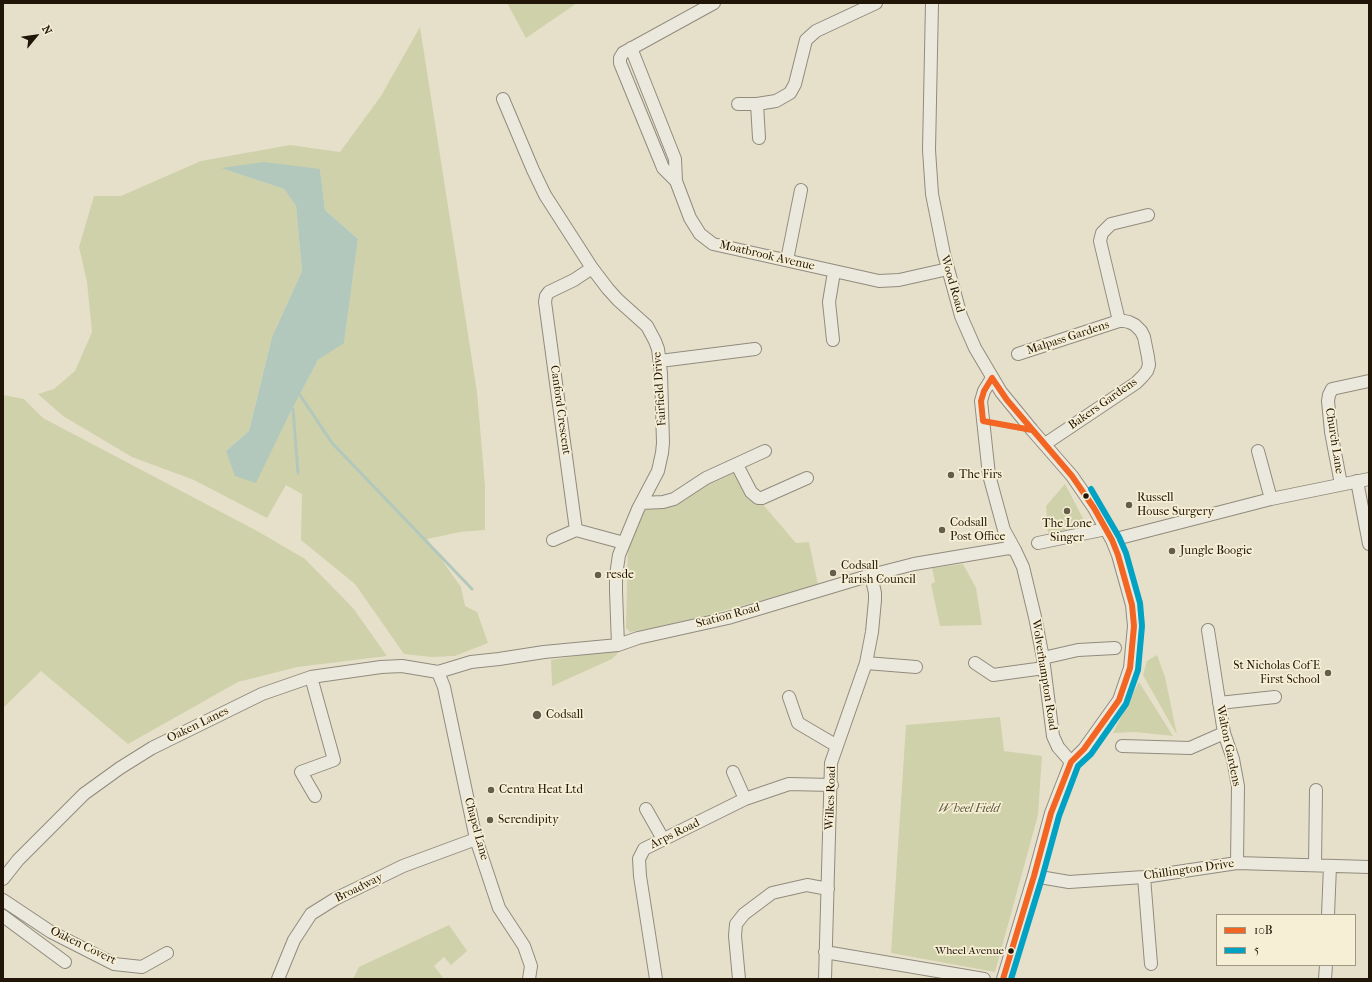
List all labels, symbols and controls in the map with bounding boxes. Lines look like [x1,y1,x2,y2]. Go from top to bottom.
north arrow [16,16,56,56]
text: N [39,23,55,37]
street label: Moatbrook Avenue [718,238,816,274]
street label: Wood Road [937,254,967,314]
street label: Malpass Gardens [1025,318,1111,358]
street label: Fairfield Drive [650,351,670,427]
street label: Canford Crescent [547,364,573,456]
street label: Bakers Gardens [1066,375,1140,433]
street label: Church Lane [1322,407,1346,475]
place label: The Firs [959,468,1002,482]
marker: The Firs [946,470,956,480]
unlabelled marker [1081,491,1091,501]
place label: Russell House Surgery [1137,491,1214,519]
marker: Russell House Surgery [1124,500,1134,510]
marker: The Lone Singer [1062,506,1072,516]
place label: Codsall Post Office [950,516,1006,544]
place label: The Lone Singer [1042,517,1092,545]
marker: Codsall Post Office [937,525,947,535]
place label: Jungle Boogie [1180,544,1252,558]
marker: Jungle Boogie [1167,546,1177,556]
place label: Codsall Parish Council [841,559,916,587]
place label: resde [606,568,634,582]
marker: Codsall Parish Council [828,568,838,578]
marker: resde [593,570,603,580]
street label: Station Road [694,601,762,631]
street label: Wolverhampton Road [1028,618,1060,732]
place label: St Nicholas CofE First School [1233,659,1320,687]
marker: St Nicholas CofE First School [1323,668,1333,678]
street label: Oaken Lanes [165,704,231,746]
street label: Walton Gardens [1212,704,1244,788]
place label: Codsall [546,708,583,722]
marker: Codsall [531,709,543,721]
street label: Wilkes Road [823,766,839,830]
place label: Centra Heat Ltd [499,783,583,797]
marker: Centra Heat Ltd [486,785,496,795]
street label: Chapel Lane [461,796,491,862]
park label: Wheel Field [938,802,1000,816]
place label: Serendipity [498,813,559,827]
marker: Serendipity [485,815,495,825]
street label: Arps Road [648,816,702,852]
street label: Chillington Drive [1143,857,1235,883]
street label: Broadway [333,870,385,906]
legend [1216,914,1356,966]
text: 10B [1254,923,1273,937]
street label: Oaken Covert [48,924,118,968]
text: 5 [1254,943,1259,957]
place label: Wheel Avenue [935,944,1004,958]
marker: Wheel Avenue [1006,946,1016,956]

